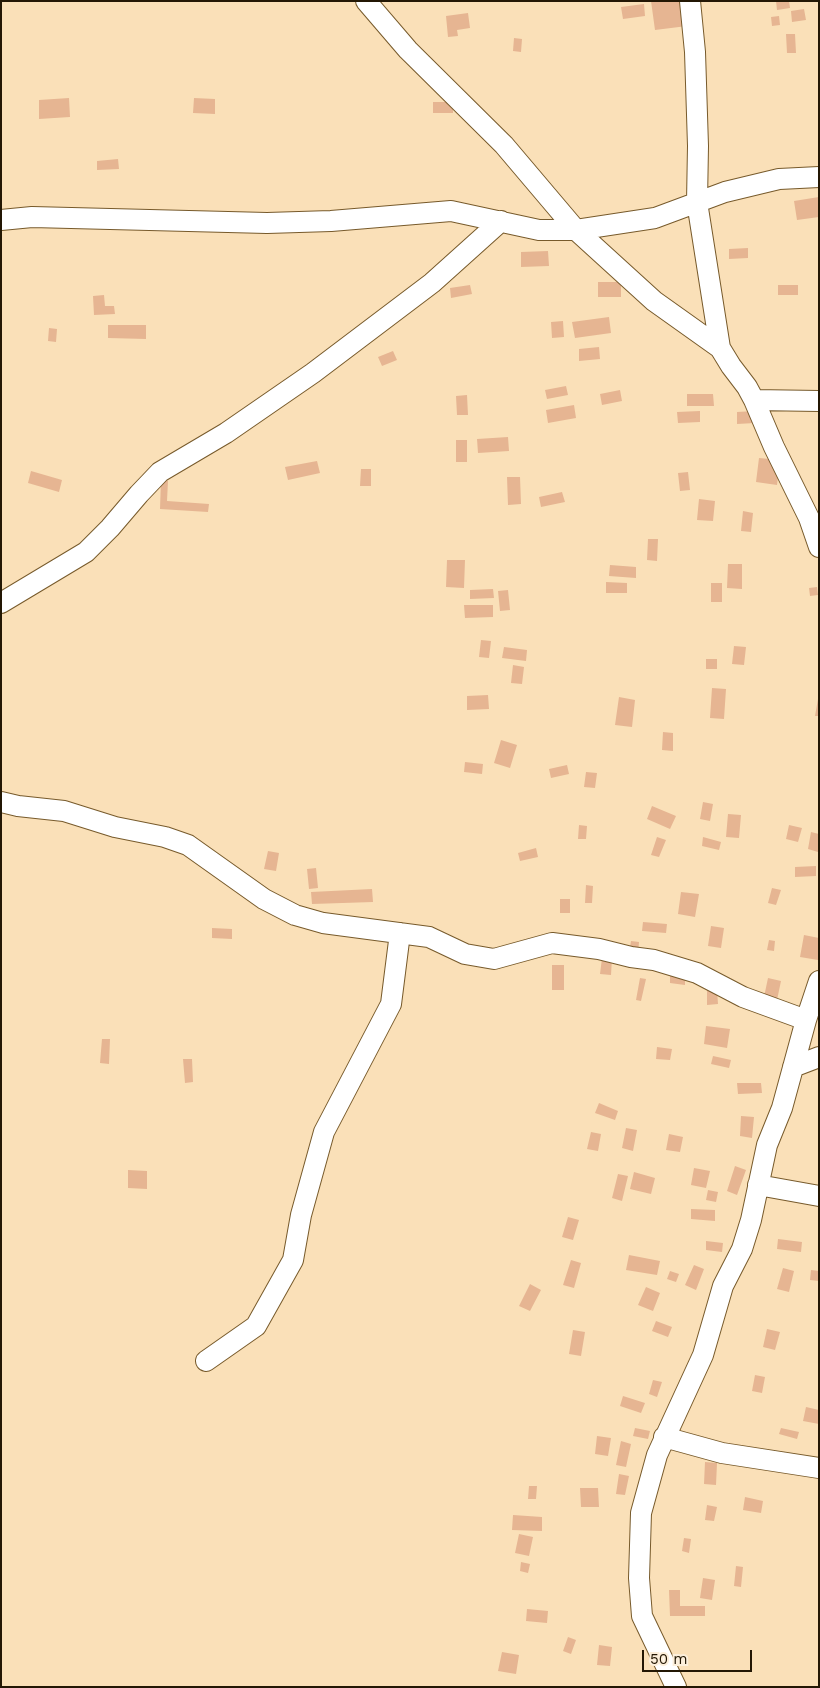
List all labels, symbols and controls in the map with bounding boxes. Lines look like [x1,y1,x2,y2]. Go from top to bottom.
scale bar [645,1640,755,1672]
text: 50 m [650,1650,687,1668]

